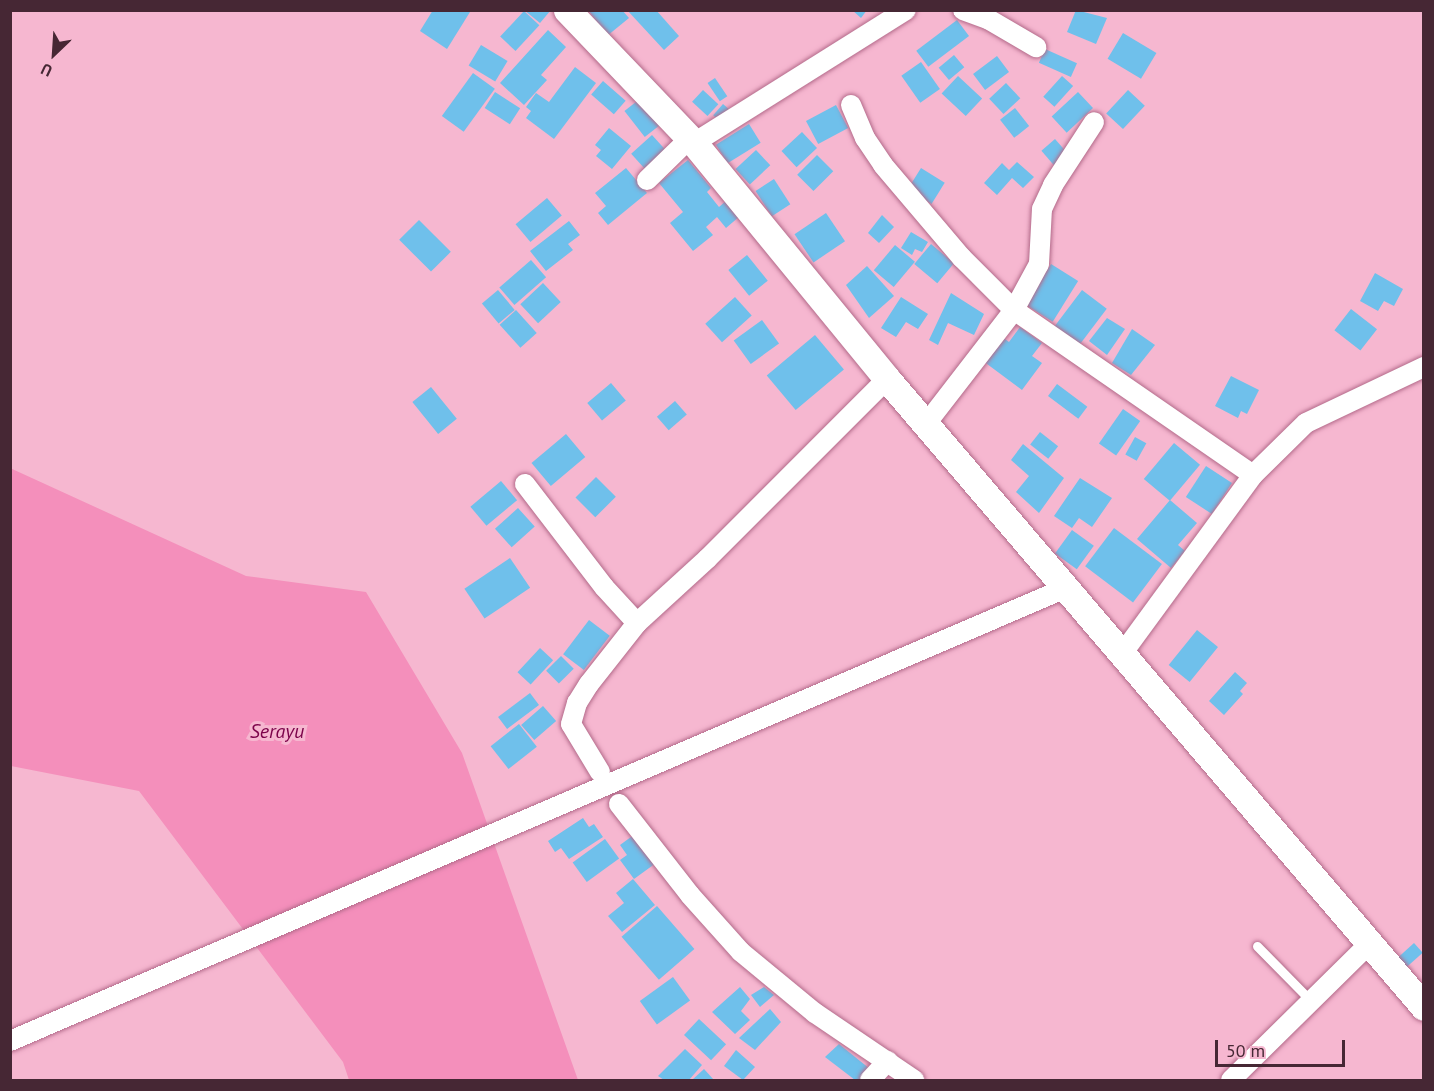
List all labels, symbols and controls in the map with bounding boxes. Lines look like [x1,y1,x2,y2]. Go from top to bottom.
north arrow [24,24,84,84]
text: U [38,59,55,82]
water label: Serayu [250,719,304,743]
scale bar [1218,1028,1348,1066]
text: 50 m [1226,1039,1265,1062]

